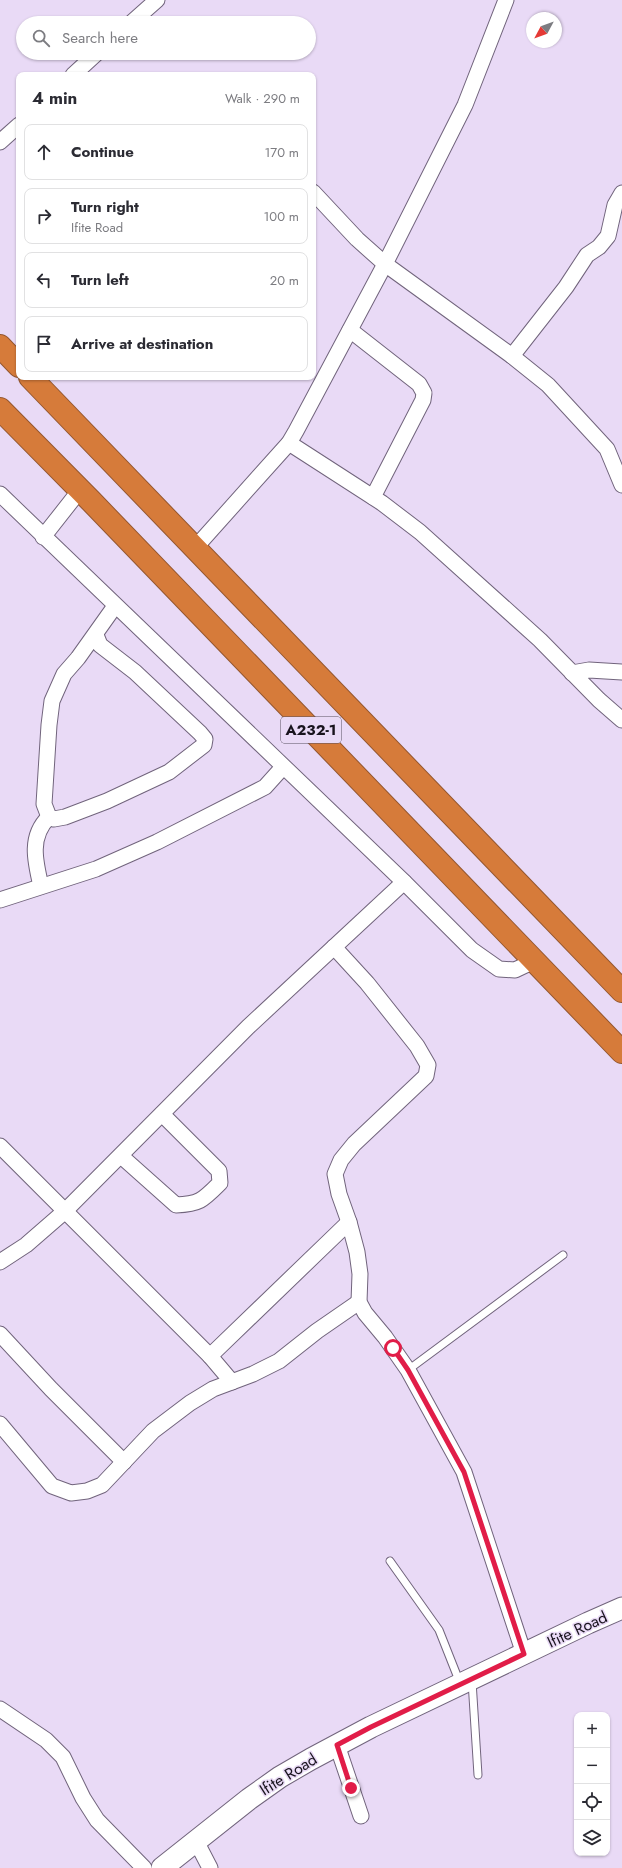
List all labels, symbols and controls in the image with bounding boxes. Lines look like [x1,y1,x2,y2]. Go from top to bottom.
north arrow [526,12,562,48]
search box [16,16,316,60]
icon: search [30,27,52,49]
text: Search here [62,27,138,49]
text: 4 min [32,86,77,110]
text: Walk · 290 m [225,89,300,108]
icon: ahead [33,141,55,163]
text: Continue [71,141,134,163]
text: 170 m [264,143,299,162]
text: Turn right [71,196,139,218]
icon: right [33,205,55,227]
text: 100 m [264,207,299,226]
text: Ifite Road [71,218,123,237]
icon: left [33,269,55,291]
text: Turn left [71,269,129,291]
text: 20 m [270,271,299,290]
icon: arrive [33,333,55,355]
text: Arrive at destination [71,333,213,355]
road number: A232-1 [281,717,341,743]
route start [384,1339,402,1357]
street label: Ifite Road [543,1605,611,1653]
map controls [574,1712,610,1856]
button: + [574,1712,610,1748]
street label: Ifite Road [255,1748,322,1801]
button: − [574,1748,610,1784]
route end [342,1779,360,1797]
button: locate [574,1784,610,1820]
button: layers [574,1820,610,1856]

